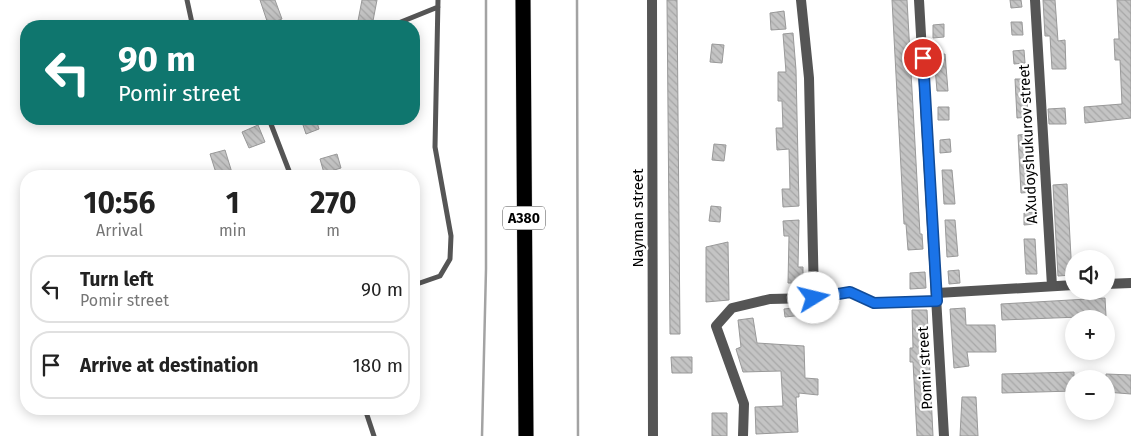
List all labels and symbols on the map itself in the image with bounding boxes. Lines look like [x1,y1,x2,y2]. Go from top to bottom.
pin [902,37,944,79]
street label: A.Xudoyshukurov street [1015,63,1041,224]
street label: Nayman street [629,168,647,267]
road number: A380 [503,207,545,230]
position arrow [787,271,839,323]
street label: Pomir street [914,325,936,410]

